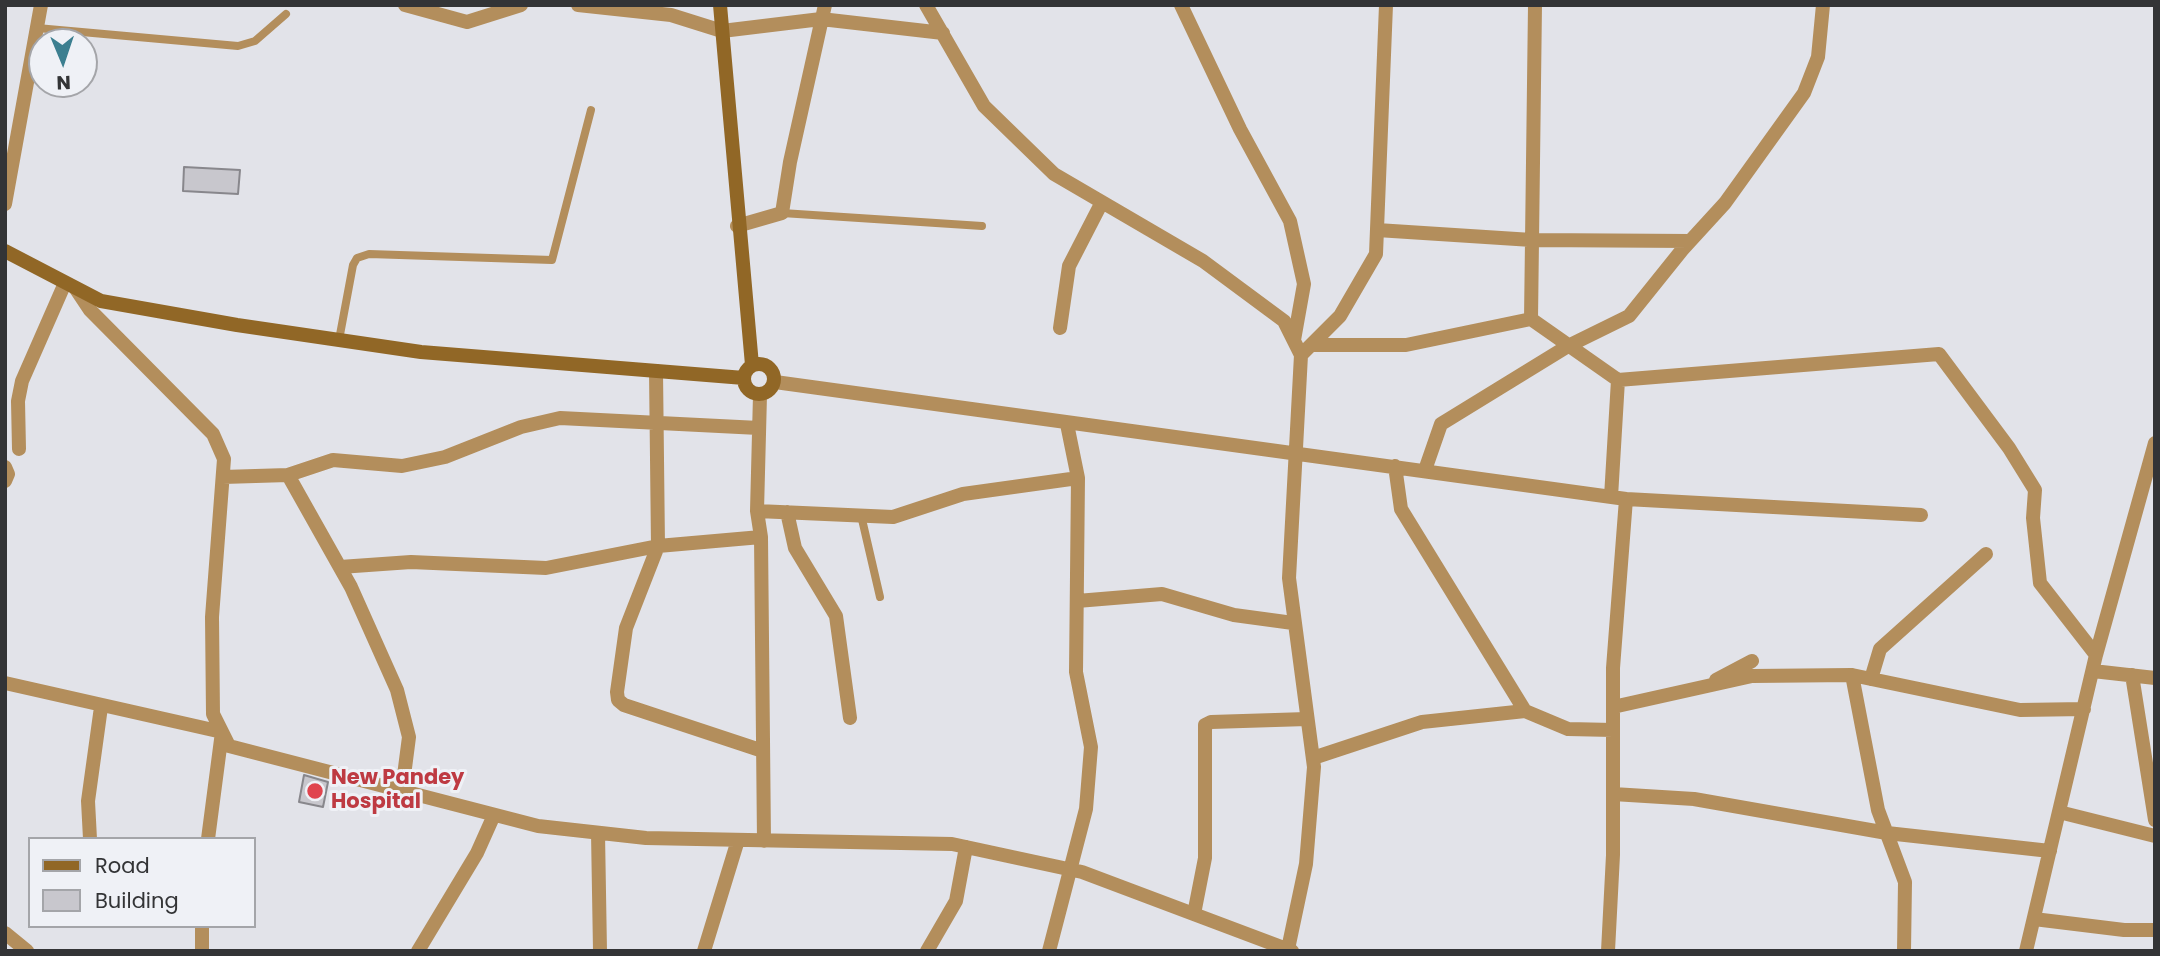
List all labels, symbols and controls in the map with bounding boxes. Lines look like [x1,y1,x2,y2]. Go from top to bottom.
north arrow [28,28,98,98]
text: N [56,69,71,96]
place label: New Pandey Hospital [331,766,464,816]
marker: New Pandey Hospital [305,781,325,801]
legend [28,837,256,928]
text: Road [95,851,150,880]
text: Building [95,886,179,915]

